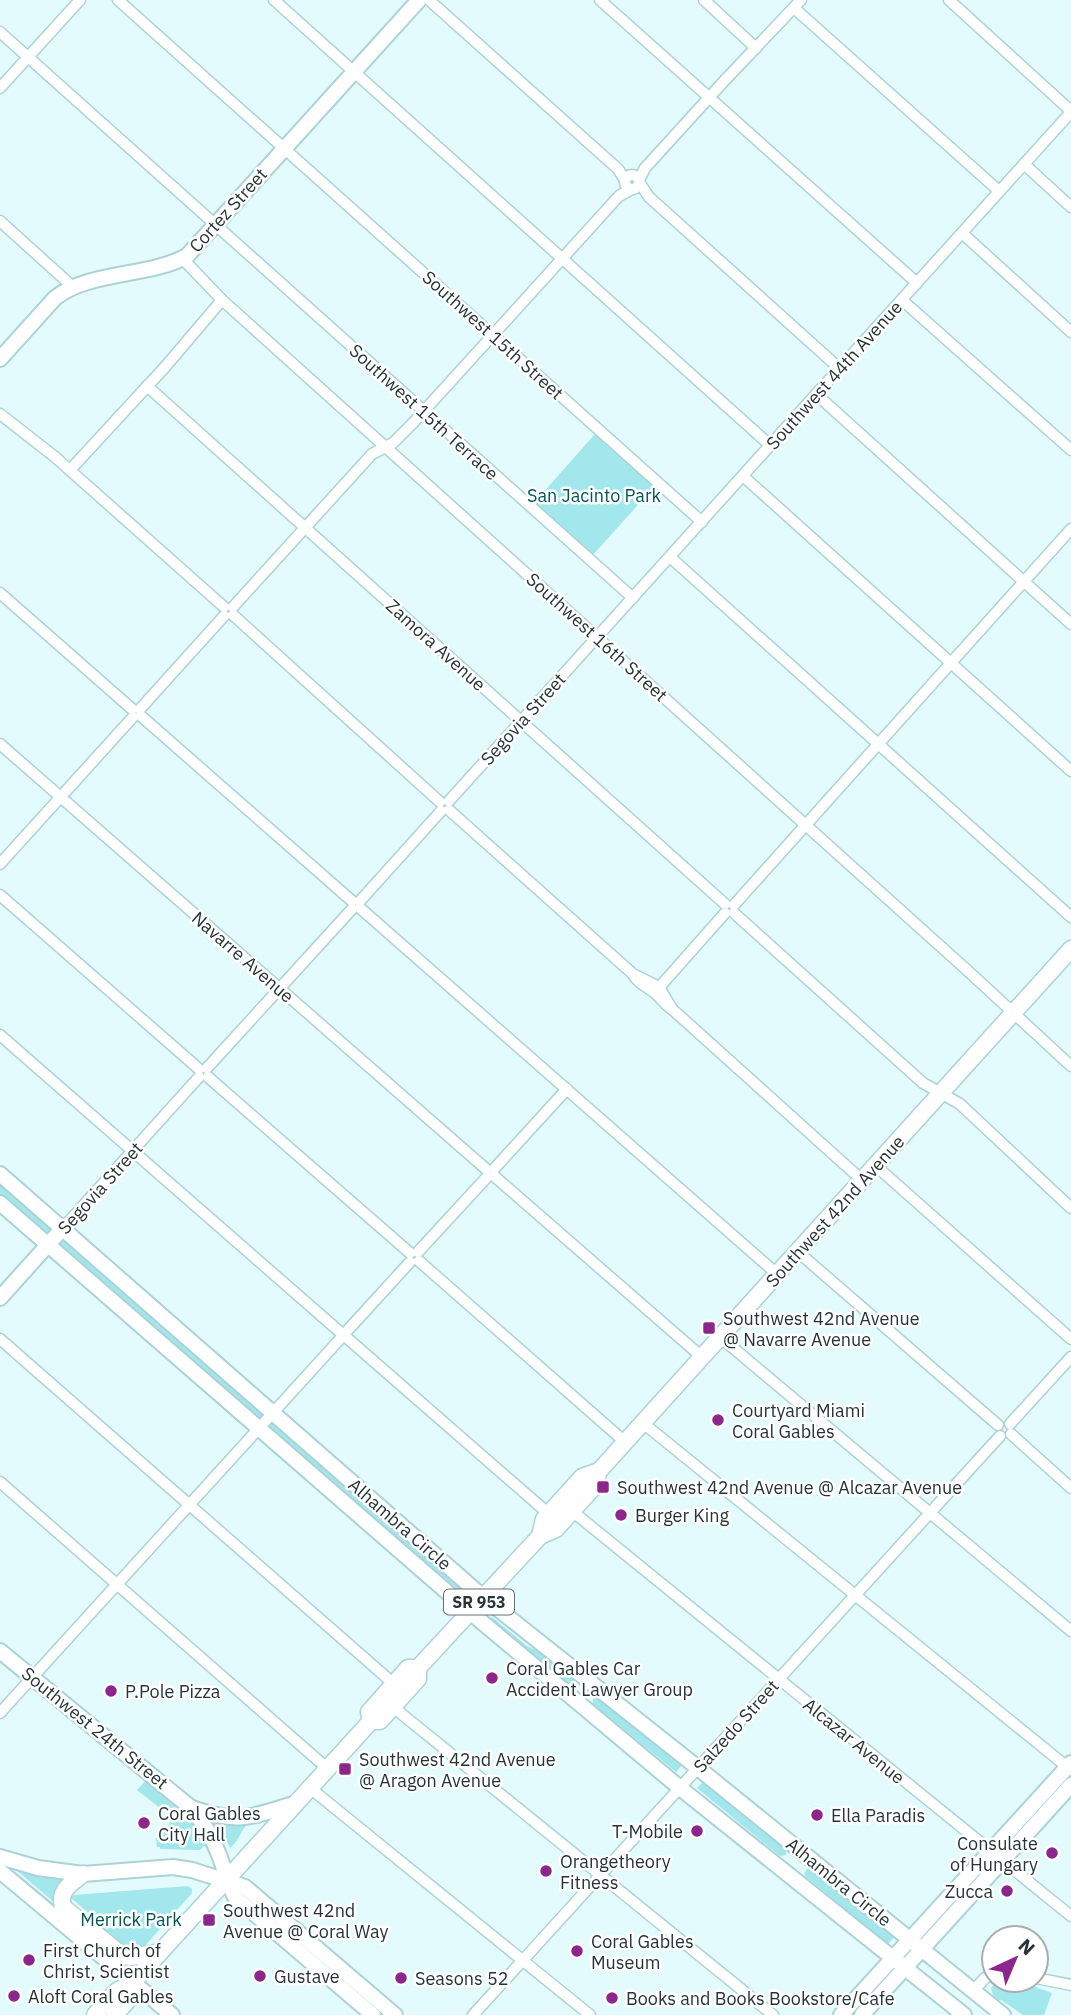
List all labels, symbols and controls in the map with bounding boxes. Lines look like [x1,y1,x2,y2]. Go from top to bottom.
street label: Cortez Street [184,163,272,257]
street label: Southwest 15th Street [418,266,568,404]
street label: Southwest 44th Avenue [761,296,907,454]
street label: Southwest 15th Terrace [345,339,503,485]
park label: San Jacinto Park [527,484,662,507]
street label: Southwest 16th Street [522,568,672,706]
street label: Zamora Avenue [381,594,491,696]
street label: Segovia Street [476,668,570,770]
street label: Navarre Avenue [187,906,299,1008]
street label: Southwest 42nd Avenue [761,1130,909,1292]
street label: Segovia Street [53,1137,147,1239]
place label: Southwest 42nd Avenue @ Navarre Avenue [723,1307,920,1351]
marker: Southwest 42nd Avenue @ Navarre Avenue [701,1320,717,1336]
place label: Courtyard Miami Coral Gables [732,1399,865,1443]
marker: Courtyard Miami Coral Gables [710,1412,726,1428]
street label: Alhambra Circle [344,1473,456,1575]
place label: Southwest 42nd Avenue @ Alcazar Avenue [617,1476,962,1499]
marker: Southwest 42nd Avenue @ Alcazar Avenue [595,1479,611,1495]
place label: Burger King [635,1504,729,1527]
marker: Burger King [613,1507,629,1523]
road number: SR 953 [444,1590,514,1614]
place label: Coral Gables Car Accident Lawyer Group [506,1657,693,1701]
street label: Southwest 24th Street [17,1662,173,1794]
marker: Coral Gables Car Accident Lawyer Group [484,1670,500,1686]
street label: Salzedo Street [688,1675,784,1777]
place label: P.Pole Pizza [125,1680,221,1703]
marker: P.Pole Pizza [103,1683,119,1699]
street label: Alcazar Avenue [799,1693,910,1789]
place label: Southwest 42nd Avenue @ Aragon Avenue [359,1748,556,1792]
marker: Southwest 42nd Avenue @ Aragon Avenue [337,1761,353,1777]
place label: Coral Gables City Hall [158,1802,261,1846]
place label: Ella Paradis [831,1804,925,1827]
marker: Ella Paradis [809,1807,825,1823]
marker: Coral Gables City Hall [136,1815,152,1831]
place label: T-Mobile [612,1820,683,1843]
marker: T-Mobile [689,1823,705,1839]
place label: Consulate of Hungary [950,1832,1038,1876]
street label: Alhambra Circle [782,1833,896,1932]
marker: Consulate of Hungary [1044,1845,1060,1861]
place label: Orangetheory Fitness [560,1850,671,1894]
marker: Orangetheory Fitness [538,1863,554,1879]
place label: Zucca [945,1880,993,1903]
marker: Zucca [999,1883,1015,1899]
place label: Southwest 42nd Avenue @ Coral Way [223,1899,389,1943]
park label: Merrick Park [80,1908,182,1931]
marker: Southwest 42nd Avenue @ Coral Way [201,1912,217,1928]
north arrow [980,1924,1050,1994]
place label: Coral Gables Museum [591,1930,694,1974]
text: N [1014,1933,1040,1960]
place label: First Church of Christ, Scientist [43,1939,170,1983]
marker: Coral Gables Museum [569,1943,585,1959]
marker: First Church of Christ, Scientist [21,1952,37,1968]
place label: Gustave [274,1965,340,1988]
place label: Seasons 52 [415,1967,509,1990]
marker: Gustave [252,1968,268,1984]
marker: Seasons 52 [393,1970,409,1986]
place label: Aloft Coral Gables [28,1985,173,2008]
place label: Books and Books Bookstore/Cafe [626,1987,895,2010]
marker: Aloft Coral Gables [6,1988,22,2004]
marker: Books and Books Bookstore/Cafe [604,1990,620,2006]

